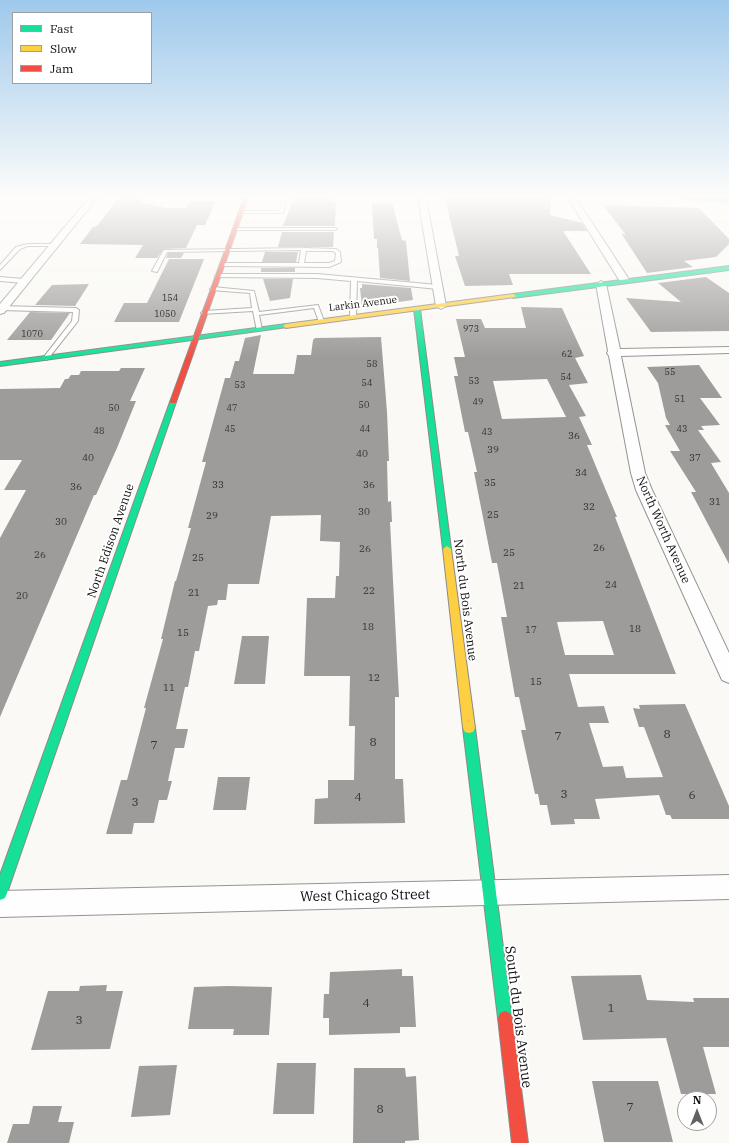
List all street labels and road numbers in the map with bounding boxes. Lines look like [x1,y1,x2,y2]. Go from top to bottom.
street label: Larkin Avenue [328,294,398,314]
street label: North Worth Avenue [633,474,693,586]
street label: North Edison Avenue [85,482,137,600]
street label: North du Bois Avenue [450,538,480,662]
street label: West Chicago Street [300,886,430,906]
street label: South du Bois Avenue [501,945,535,1089]

